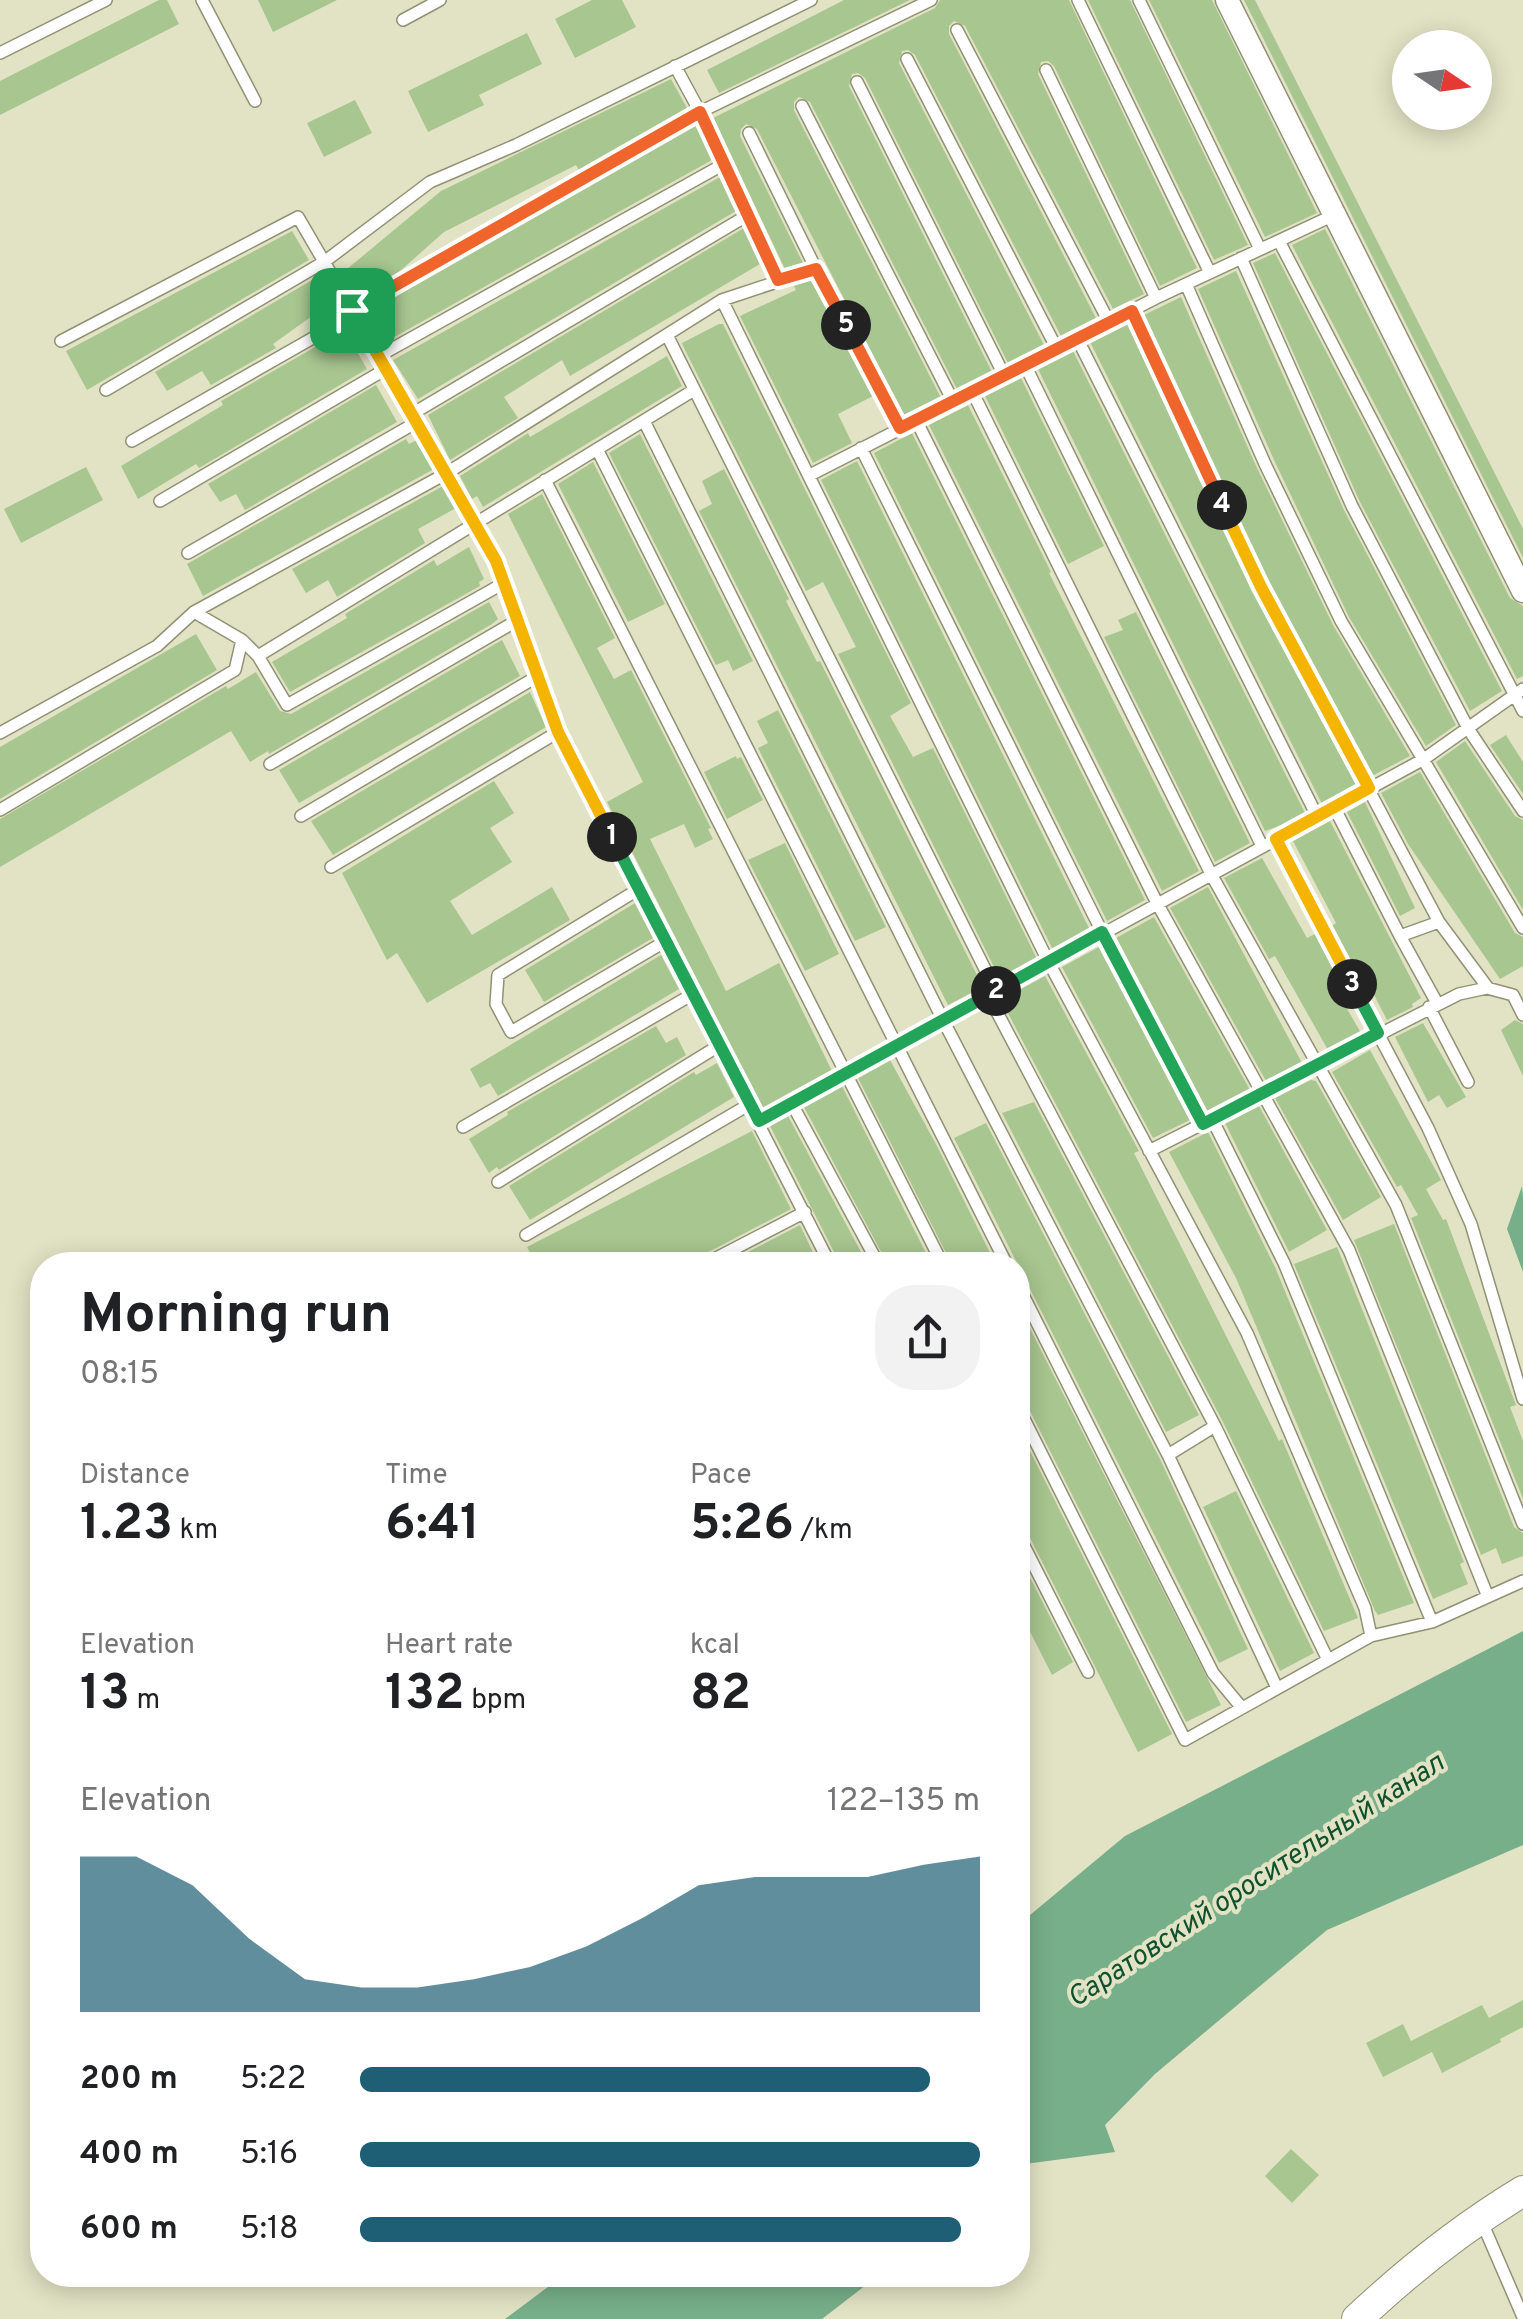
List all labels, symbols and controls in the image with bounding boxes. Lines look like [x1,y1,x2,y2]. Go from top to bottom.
north arrow [1392,30,1492,130]
map controls [1392,30,1492,130]
pin [310,268,395,353]
icon: arrive [325,283,380,338]
pin: 5 [821,300,871,350]
text: 5 [837,307,855,343]
pin: 4 [1197,480,1247,530]
text: 4 [1213,487,1231,523]
pin: 1 [587,812,637,862]
text: 1 [606,819,618,855]
pin: 3 [1327,959,1377,1009]
pin: 2 [971,966,1021,1016]
text: 3 [1344,966,1360,1002]
text: 2 [987,973,1005,1009]
text: Morning run [80,1282,392,1352]
button: share [875,1285,980,1390]
text: 08:15 [80,1355,159,1395]
text: Distance [80,1458,190,1494]
text: Time [385,1458,448,1494]
text: Pace [690,1458,752,1494]
text: 1.23 [80,1494,173,1557]
text: 6:41 [385,1494,480,1557]
text: 5:26 [690,1494,794,1557]
text: km [173,1513,218,1549]
text: /km [794,1513,853,1549]
text: Elevation [80,1628,195,1664]
text: Heart rate [385,1628,513,1664]
text: kcal [690,1628,740,1664]
text: 13 [80,1664,130,1727]
text: 132 [385,1664,465,1727]
text: 82 [690,1664,751,1727]
text: m [130,1683,160,1719]
text: bpm [465,1683,526,1719]
water label: Саратовский оросительный канал [1061,1746,1453,2017]
text: Elevation [80,1782,212,1822]
text: 122–135 m [827,1782,980,1822]
text: 200 m [80,2060,178,2100]
text: 5:22 [240,2060,306,2100]
text: 400 m [80,2135,179,2175]
text: 5:16 [240,2135,298,2175]
text: 600 m [80,2210,178,2250]
text: 5:18 [240,2210,299,2250]

